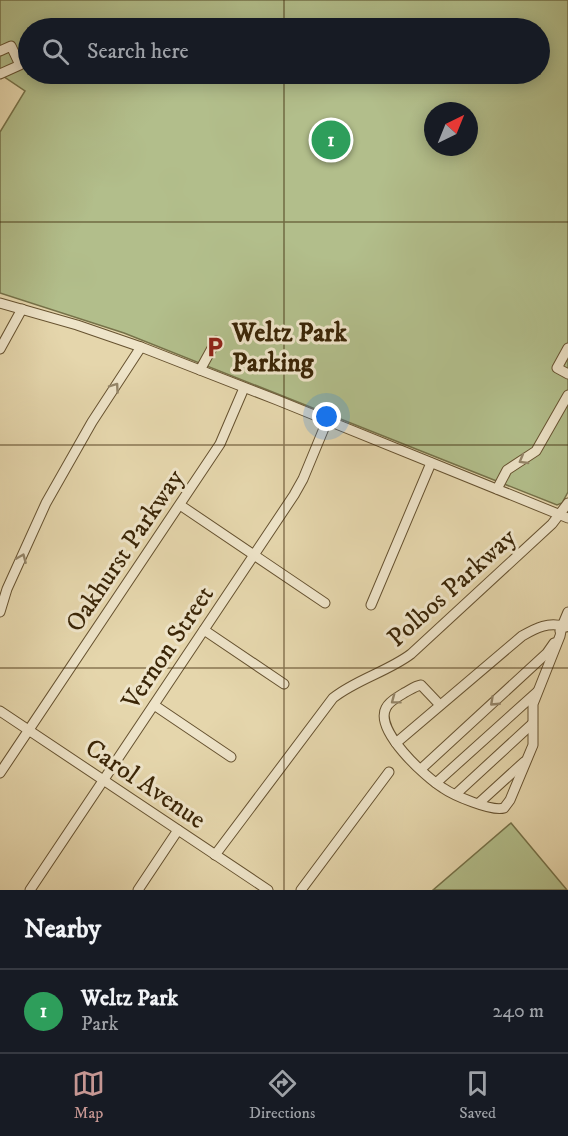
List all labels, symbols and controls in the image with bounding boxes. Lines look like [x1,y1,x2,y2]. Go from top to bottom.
search box [18,18,550,84]
icon: search [39,35,72,68]
text: Search here [87,38,189,65]
north arrow [424,102,478,156]
pin: 1 [312,118,350,162]
place label: Weltz Park Parking [231,317,348,380]
parking icon: Weltz Park Parking [203,335,227,359]
one-way arrow [108,383,119,394]
your location [312,402,341,431]
one-way arrow [519,453,529,464]
street label: Oakhurst Parkway [59,463,192,638]
street label: Polbos Parkway [381,521,524,655]
one-way arrow [15,553,27,564]
street label: Vernon Street [114,580,222,717]
one-way arrow [391,693,402,704]
one-way arrow [490,695,501,706]
street label: Carol Avenue [78,732,212,837]
text: Nearby [24,913,101,946]
text: Weltz Park [81,985,178,1012]
text: 1 [40,999,47,1024]
text: 240 m [493,999,544,1024]
text: Park [81,1012,118,1037]
tab: Map [72,1067,105,1123]
tab: Directions [249,1067,315,1123]
tab: Saved [459,1067,496,1123]

